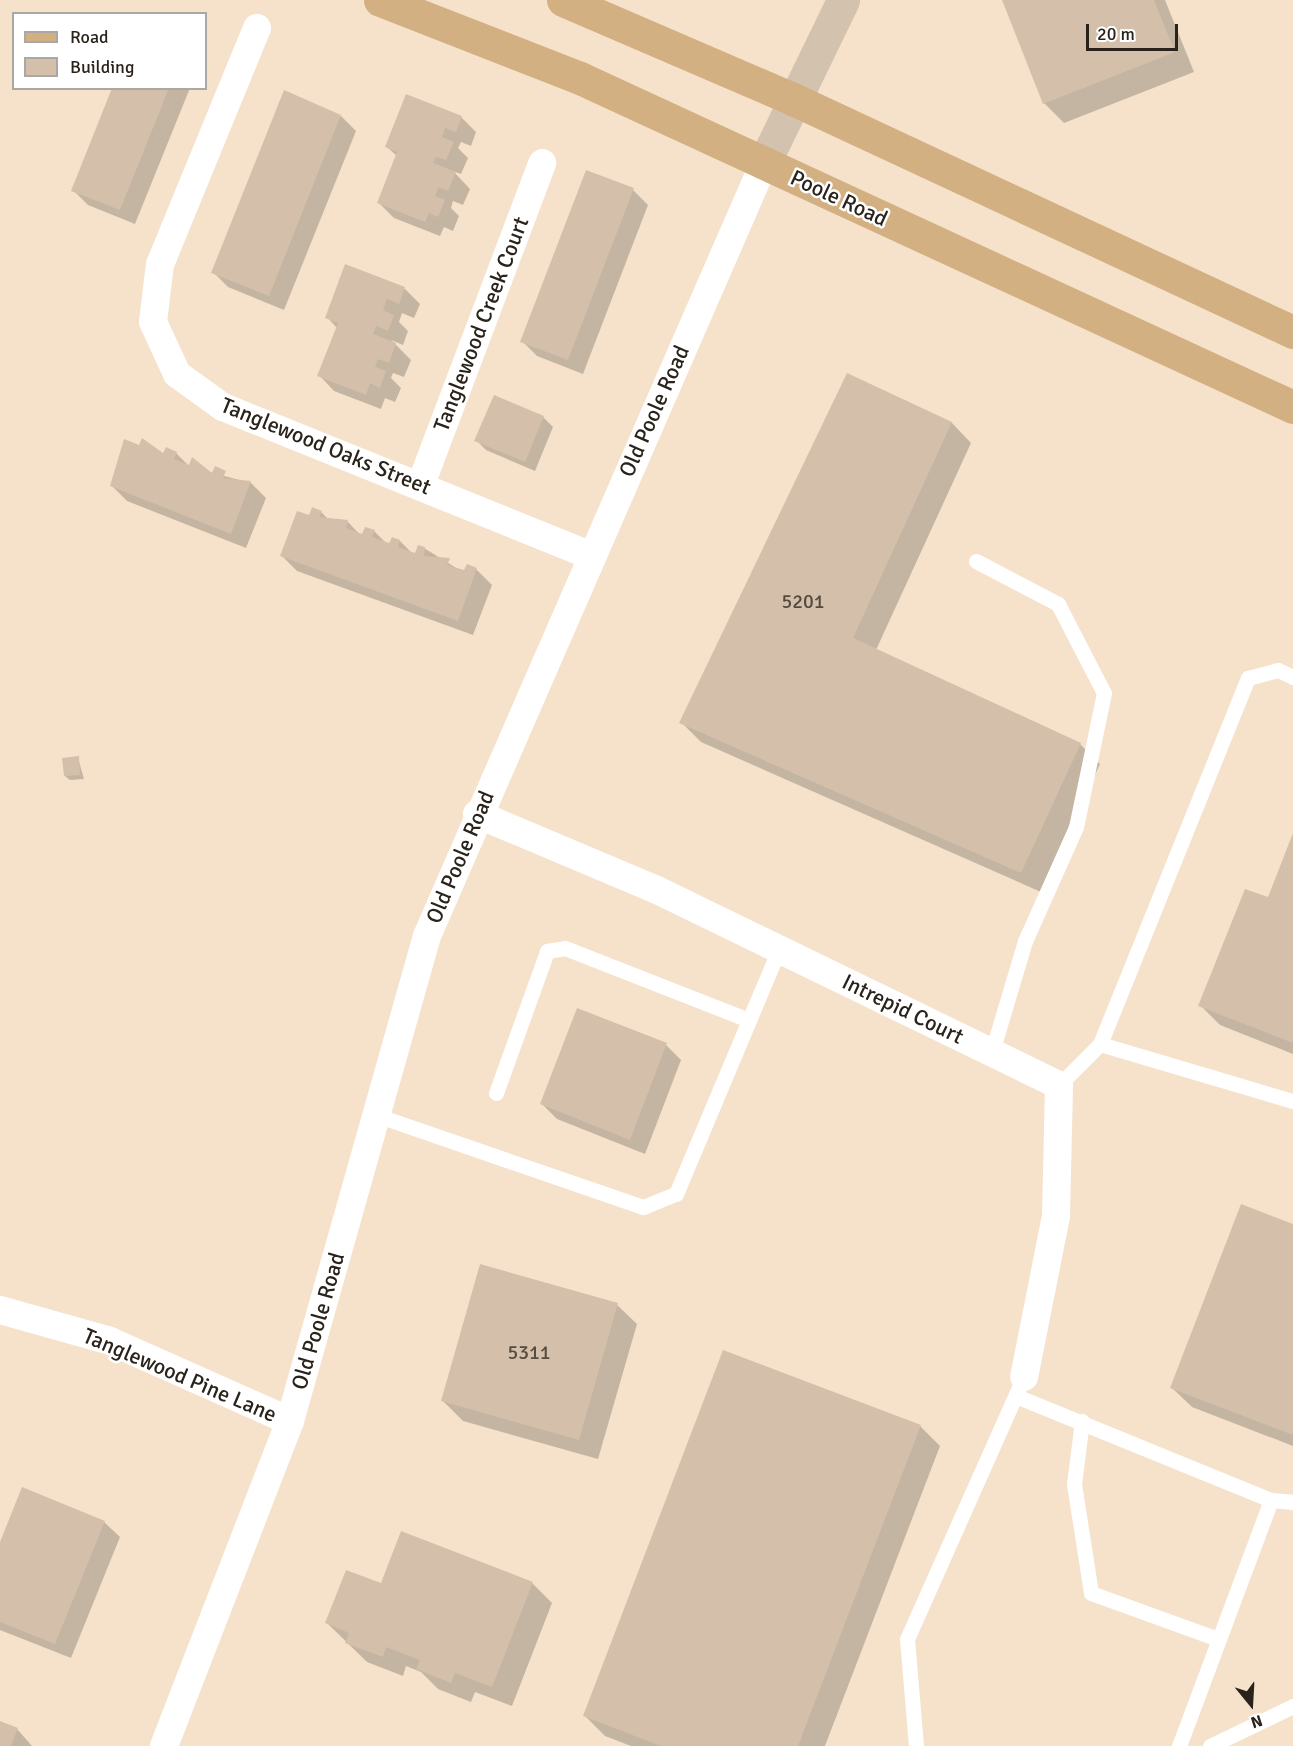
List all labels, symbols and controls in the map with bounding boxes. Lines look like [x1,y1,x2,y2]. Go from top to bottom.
legend [12,12,207,90]
scale bar [1089,12,1180,50]
text: 20 m [1097,23,1135,45]
text: Road [70,26,109,48]
text: Building [70,56,134,78]
street label: Poole Road [786,164,892,232]
street label: Tanglewood Creek Court [428,213,534,435]
street label: Old Poole Road [613,341,695,481]
street label: Tanglewood Oaks Street [217,392,435,500]
house number: 5201 [781,589,825,613]
street label: Old Poole Road [420,787,500,927]
street label: Intrepid Court [838,968,968,1050]
street label: Old Poole Road [286,1249,350,1393]
street label: Tanglewood Pine Lane [79,1322,281,1428]
house number: 5311 [507,1340,551,1364]
north arrow [1221,1674,1281,1734]
text: N [1248,1710,1265,1732]

